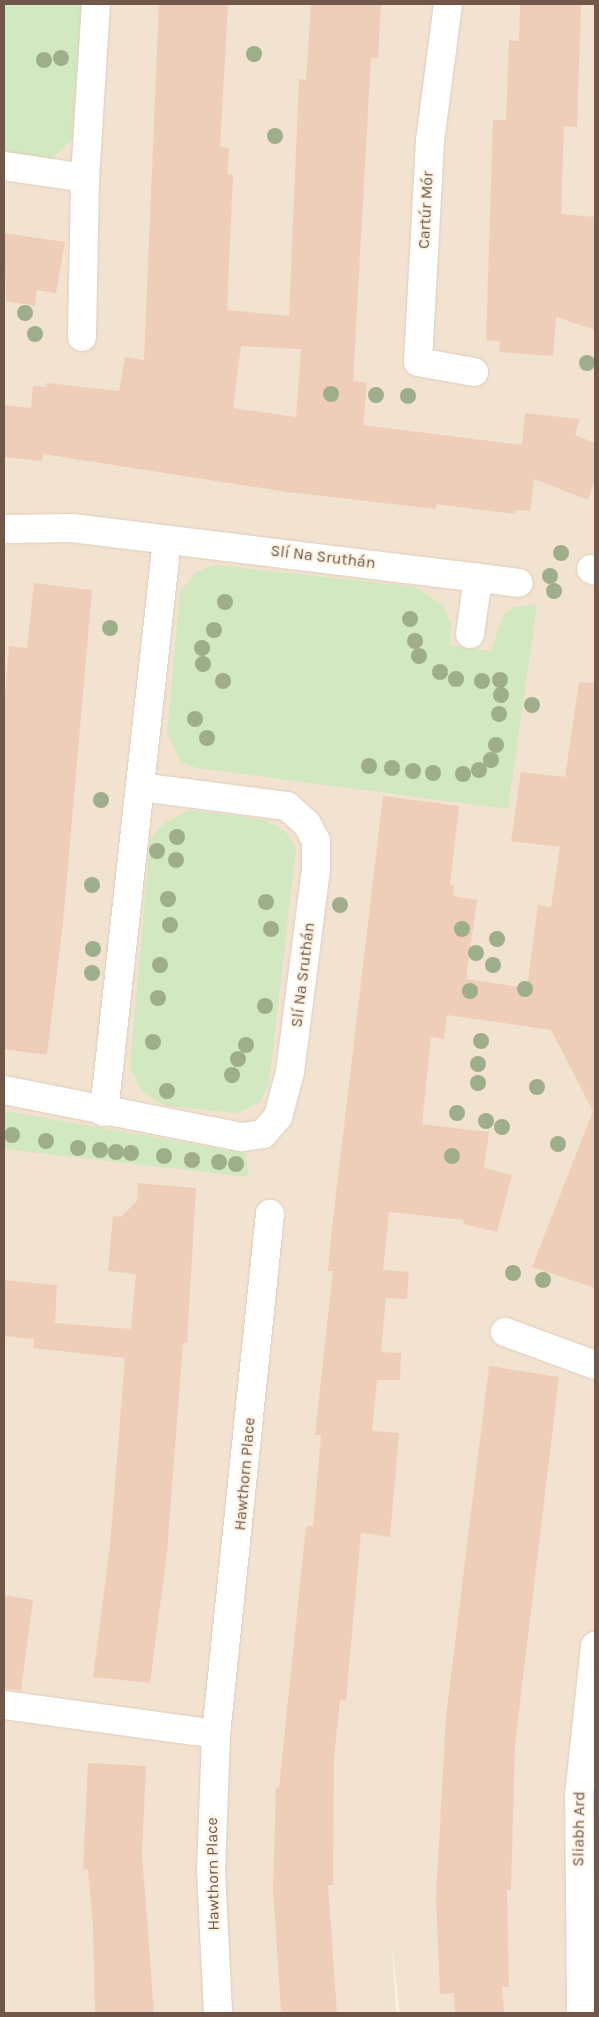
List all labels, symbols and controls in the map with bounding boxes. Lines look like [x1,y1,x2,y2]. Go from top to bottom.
street label: Cartúr Mór [414,171,438,249]
street label: Slí Na Sruthán [269,541,377,573]
street label: Slí Na Sruthán [287,921,319,1029]
street label: Hawthorn Place [230,1417,260,1531]
street label: Sliabh Ard [569,1791,589,1867]
street label: Hawthorn Place [202,1817,224,1931]

